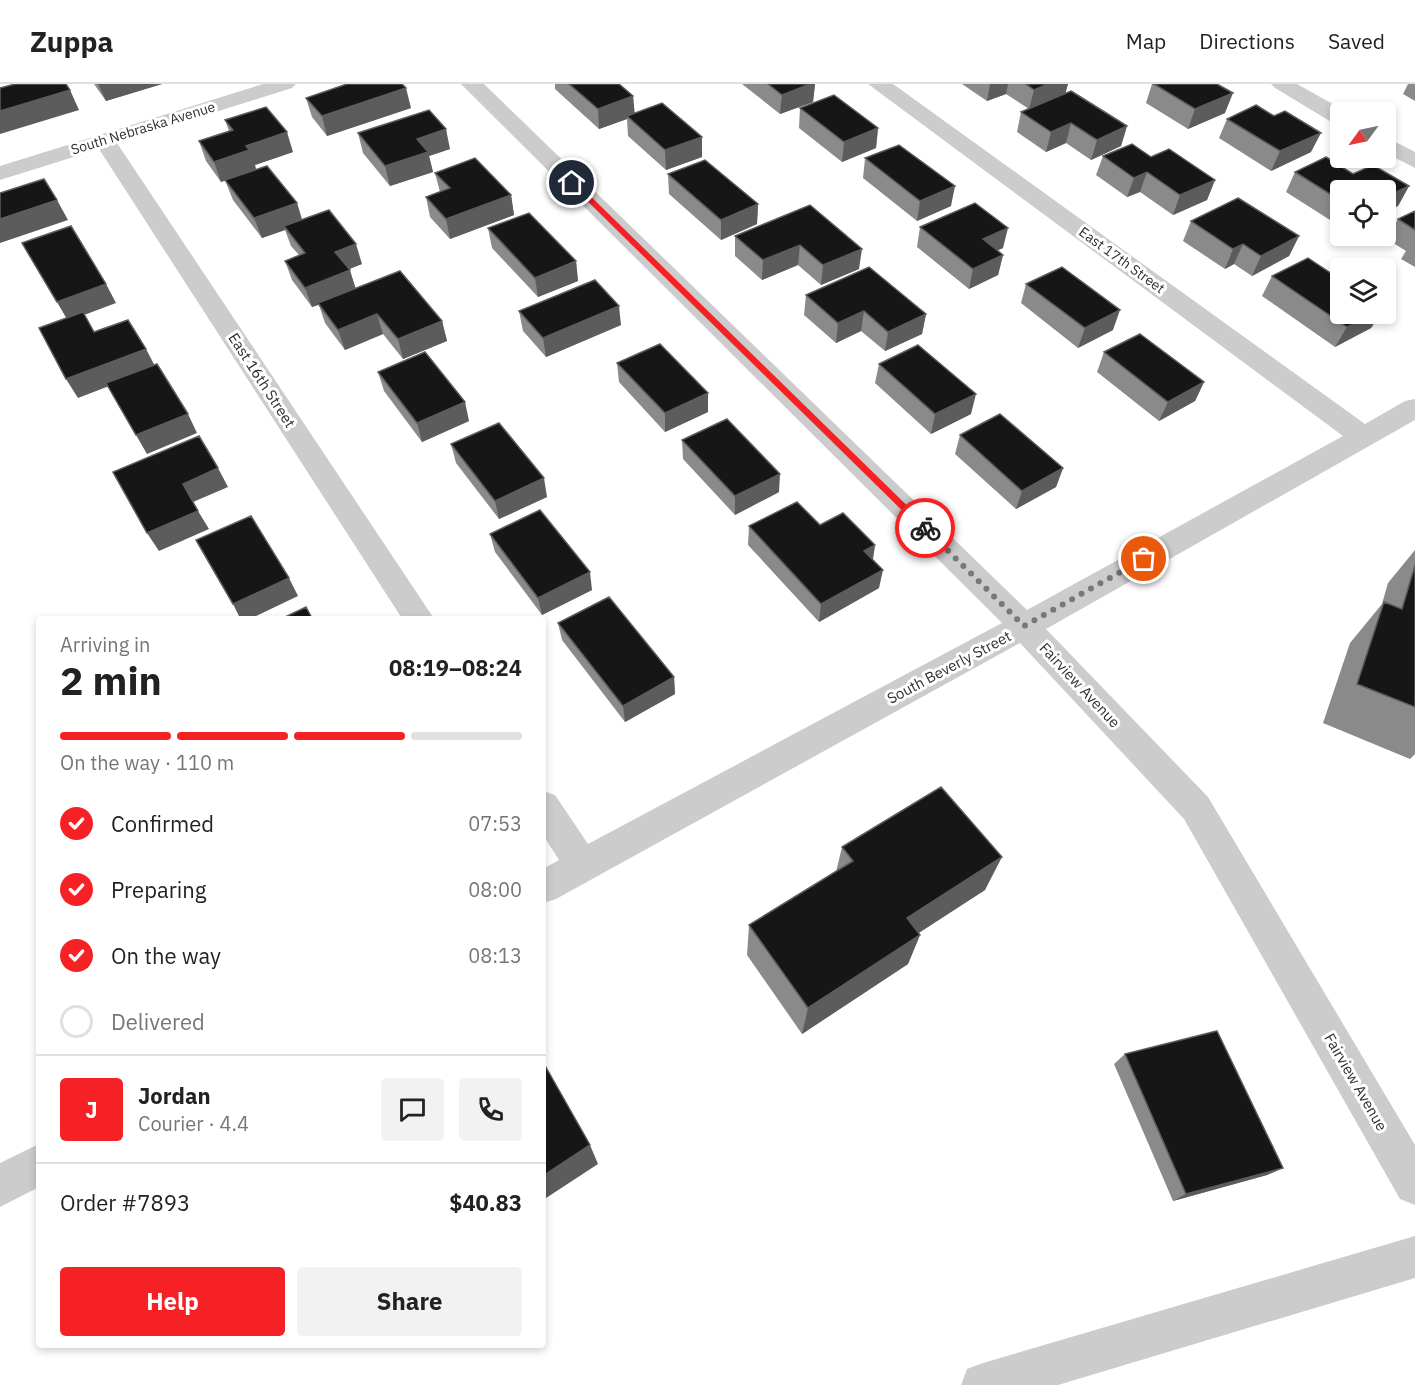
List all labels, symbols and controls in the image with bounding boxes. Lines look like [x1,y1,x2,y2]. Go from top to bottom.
text: Zuppa [30,23,114,60]
text: Map [1126,27,1166,55]
text: Directions [1199,27,1295,55]
text: Saved [1328,27,1385,55]
street label: South Nebraska Avenue [69,97,218,159]
north arrow [1330,102,1396,168]
map controls [1330,102,1396,324]
pin [546,157,597,208]
icon: home [555,166,588,199]
button: locate [1330,180,1396,246]
street label: East 17th Street [1075,223,1169,297]
button: layers [1330,258,1396,324]
street label: East 16th Street [224,329,300,431]
courier [895,498,955,558]
icon: bike [909,512,942,545]
pin [1118,533,1169,584]
icon: bag [1127,542,1160,575]
street label: South Beverly Street [884,626,1014,708]
text: Arriving in [60,631,150,658]
street label: Fairview Avenue [1036,638,1124,732]
text: 08:19–08:24 [389,653,522,682]
text: 2 min [60,655,162,706]
text: On the way · 110 m [60,749,234,776]
icon: check [60,807,93,840]
text: Confirmed [111,809,214,838]
text: 07:53 [468,810,522,837]
icon: check [60,873,93,906]
text: Preparing [111,875,206,904]
text: 08:00 [468,876,522,903]
icon: check [60,939,93,972]
text: On the way [111,941,221,970]
text: 08:13 [468,942,522,969]
text: Delivered [111,1007,205,1036]
street label: Fairview Avenue [1320,1030,1392,1134]
button: chat [381,1078,444,1141]
button: phone [459,1078,522,1141]
text: Jordan [138,1081,211,1110]
text: J [85,1095,98,1124]
text: Courier · 4.4 [138,1110,249,1137]
text: Order #7893 [60,1188,190,1217]
text: $40.83 [449,1188,522,1217]
button: Help [60,1267,285,1336]
button: Share [297,1267,522,1336]

